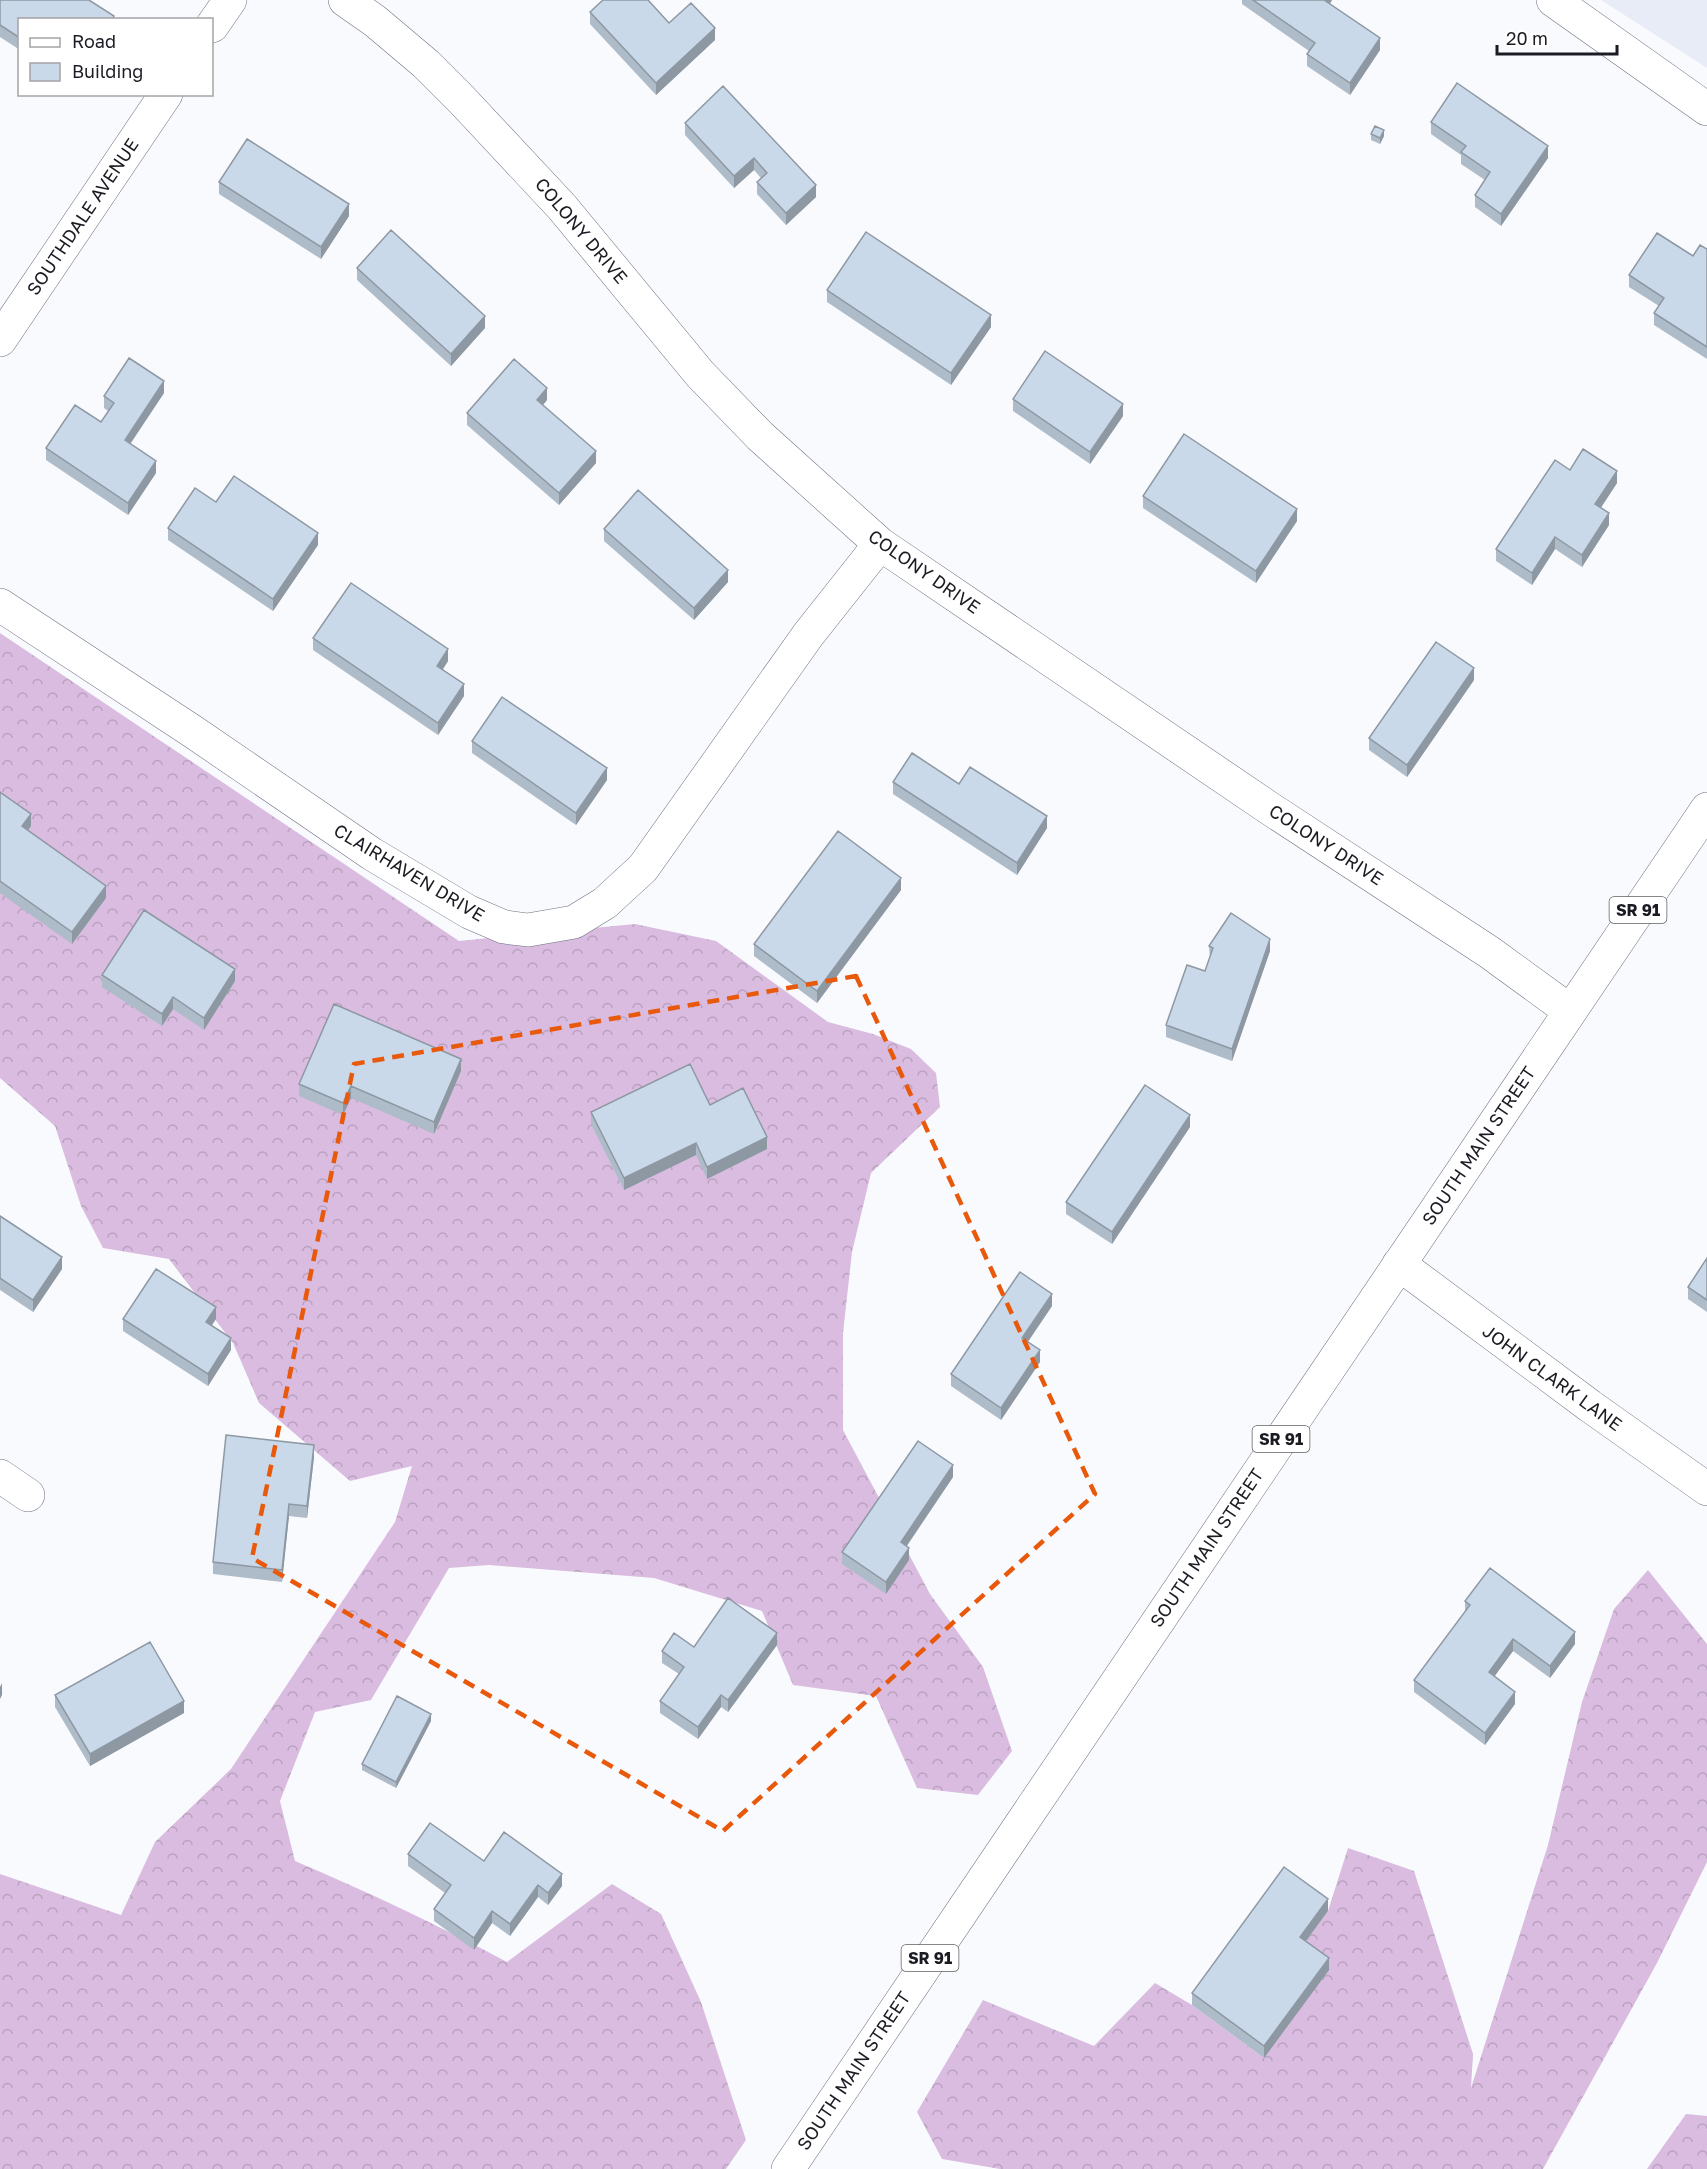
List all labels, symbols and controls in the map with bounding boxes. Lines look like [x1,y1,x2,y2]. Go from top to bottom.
legend [18,18,213,96]
scale bar [1497,18,1617,56]
text: 20 m [1506,27,1548,49]
text: Road [72,30,116,52]
text: Building [72,60,143,82]
street label: SOUTHDALE AVENUE [22,134,143,299]
street label: COLONY DRIVE [531,173,633,288]
street label: COLONY DRIVE [864,524,985,618]
street label: COLONY DRIVE [1265,799,1388,889]
street label: CLAIRHAVEN DRIVE [330,818,489,926]
road number: SR 91 [1610,897,1666,923]
street label: SOUTH MAIN STREET [1417,1062,1540,1229]
street label: JOHN CLARK LANE [1479,1319,1627,1435]
road number: SR 91 [1252,1426,1310,1452]
street label: SOUTH MAIN STREET [1145,1464,1268,1631]
road number: SR 91 [902,1945,958,1971]
street label: SOUTH MAIN STREET [792,1987,915,2154]

